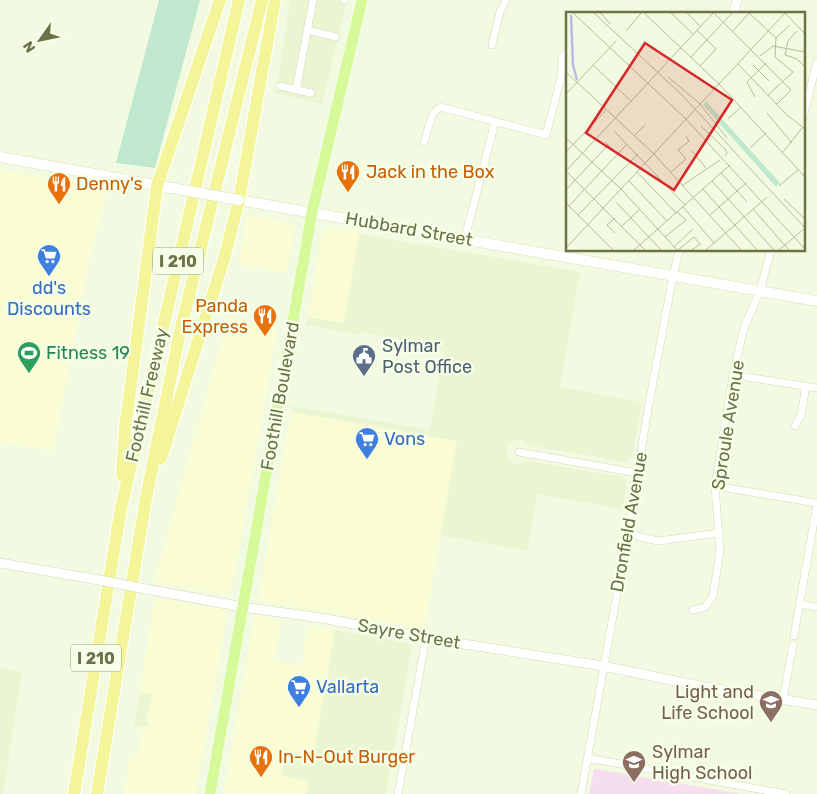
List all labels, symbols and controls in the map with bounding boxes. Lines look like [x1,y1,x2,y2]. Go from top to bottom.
inset map [566,12,804,251]
north arrow [15,15,65,65]
text: N [20,38,39,56]
restaurant icon: Jack in the Box [335,159,361,193]
place label: Jack in the Box [366,161,495,183]
restaurant icon: Denny's [46,171,72,205]
place label: Denny's [76,173,143,195]
street label: Hubbard Street [344,207,474,251]
supermarket icon: dd's Discounts [36,243,62,277]
road number: I 210 [153,248,203,274]
place label: dd's Discounts [7,277,91,320]
place label: Panda Express [182,295,248,338]
restaurant icon: Panda Express [252,303,278,337]
street label: Foothill Boulevard [256,320,304,472]
street label: Foothill Freeway [121,326,173,464]
place label: Sylmar Post Office [382,335,472,378]
sports icon: Fitness 19 [16,340,42,374]
place label: Fitness 19 [46,342,130,364]
public building icon: Sylmar Post Office [351,343,377,377]
street label: Sproule Avenue [707,358,749,492]
supermarket icon: Vons [354,426,380,460]
place label: Vons [384,428,425,450]
street label: Dronfield Avenue [606,450,652,594]
street label: Sayre Street [356,614,462,654]
road number: I 210 [71,644,121,671]
supermarket icon: Vallarta [286,674,312,708]
place label: Vallarta [316,676,379,698]
place label: Light and Life School [661,681,754,724]
school or university icon: Light and Life School [758,689,784,723]
place label: Sylmar High School [652,741,752,784]
restaurant icon: In-N-Out Burger [248,744,274,778]
place label: In-N-Out Burger [278,746,415,768]
school or university icon: Sylmar High School [621,749,647,783]

